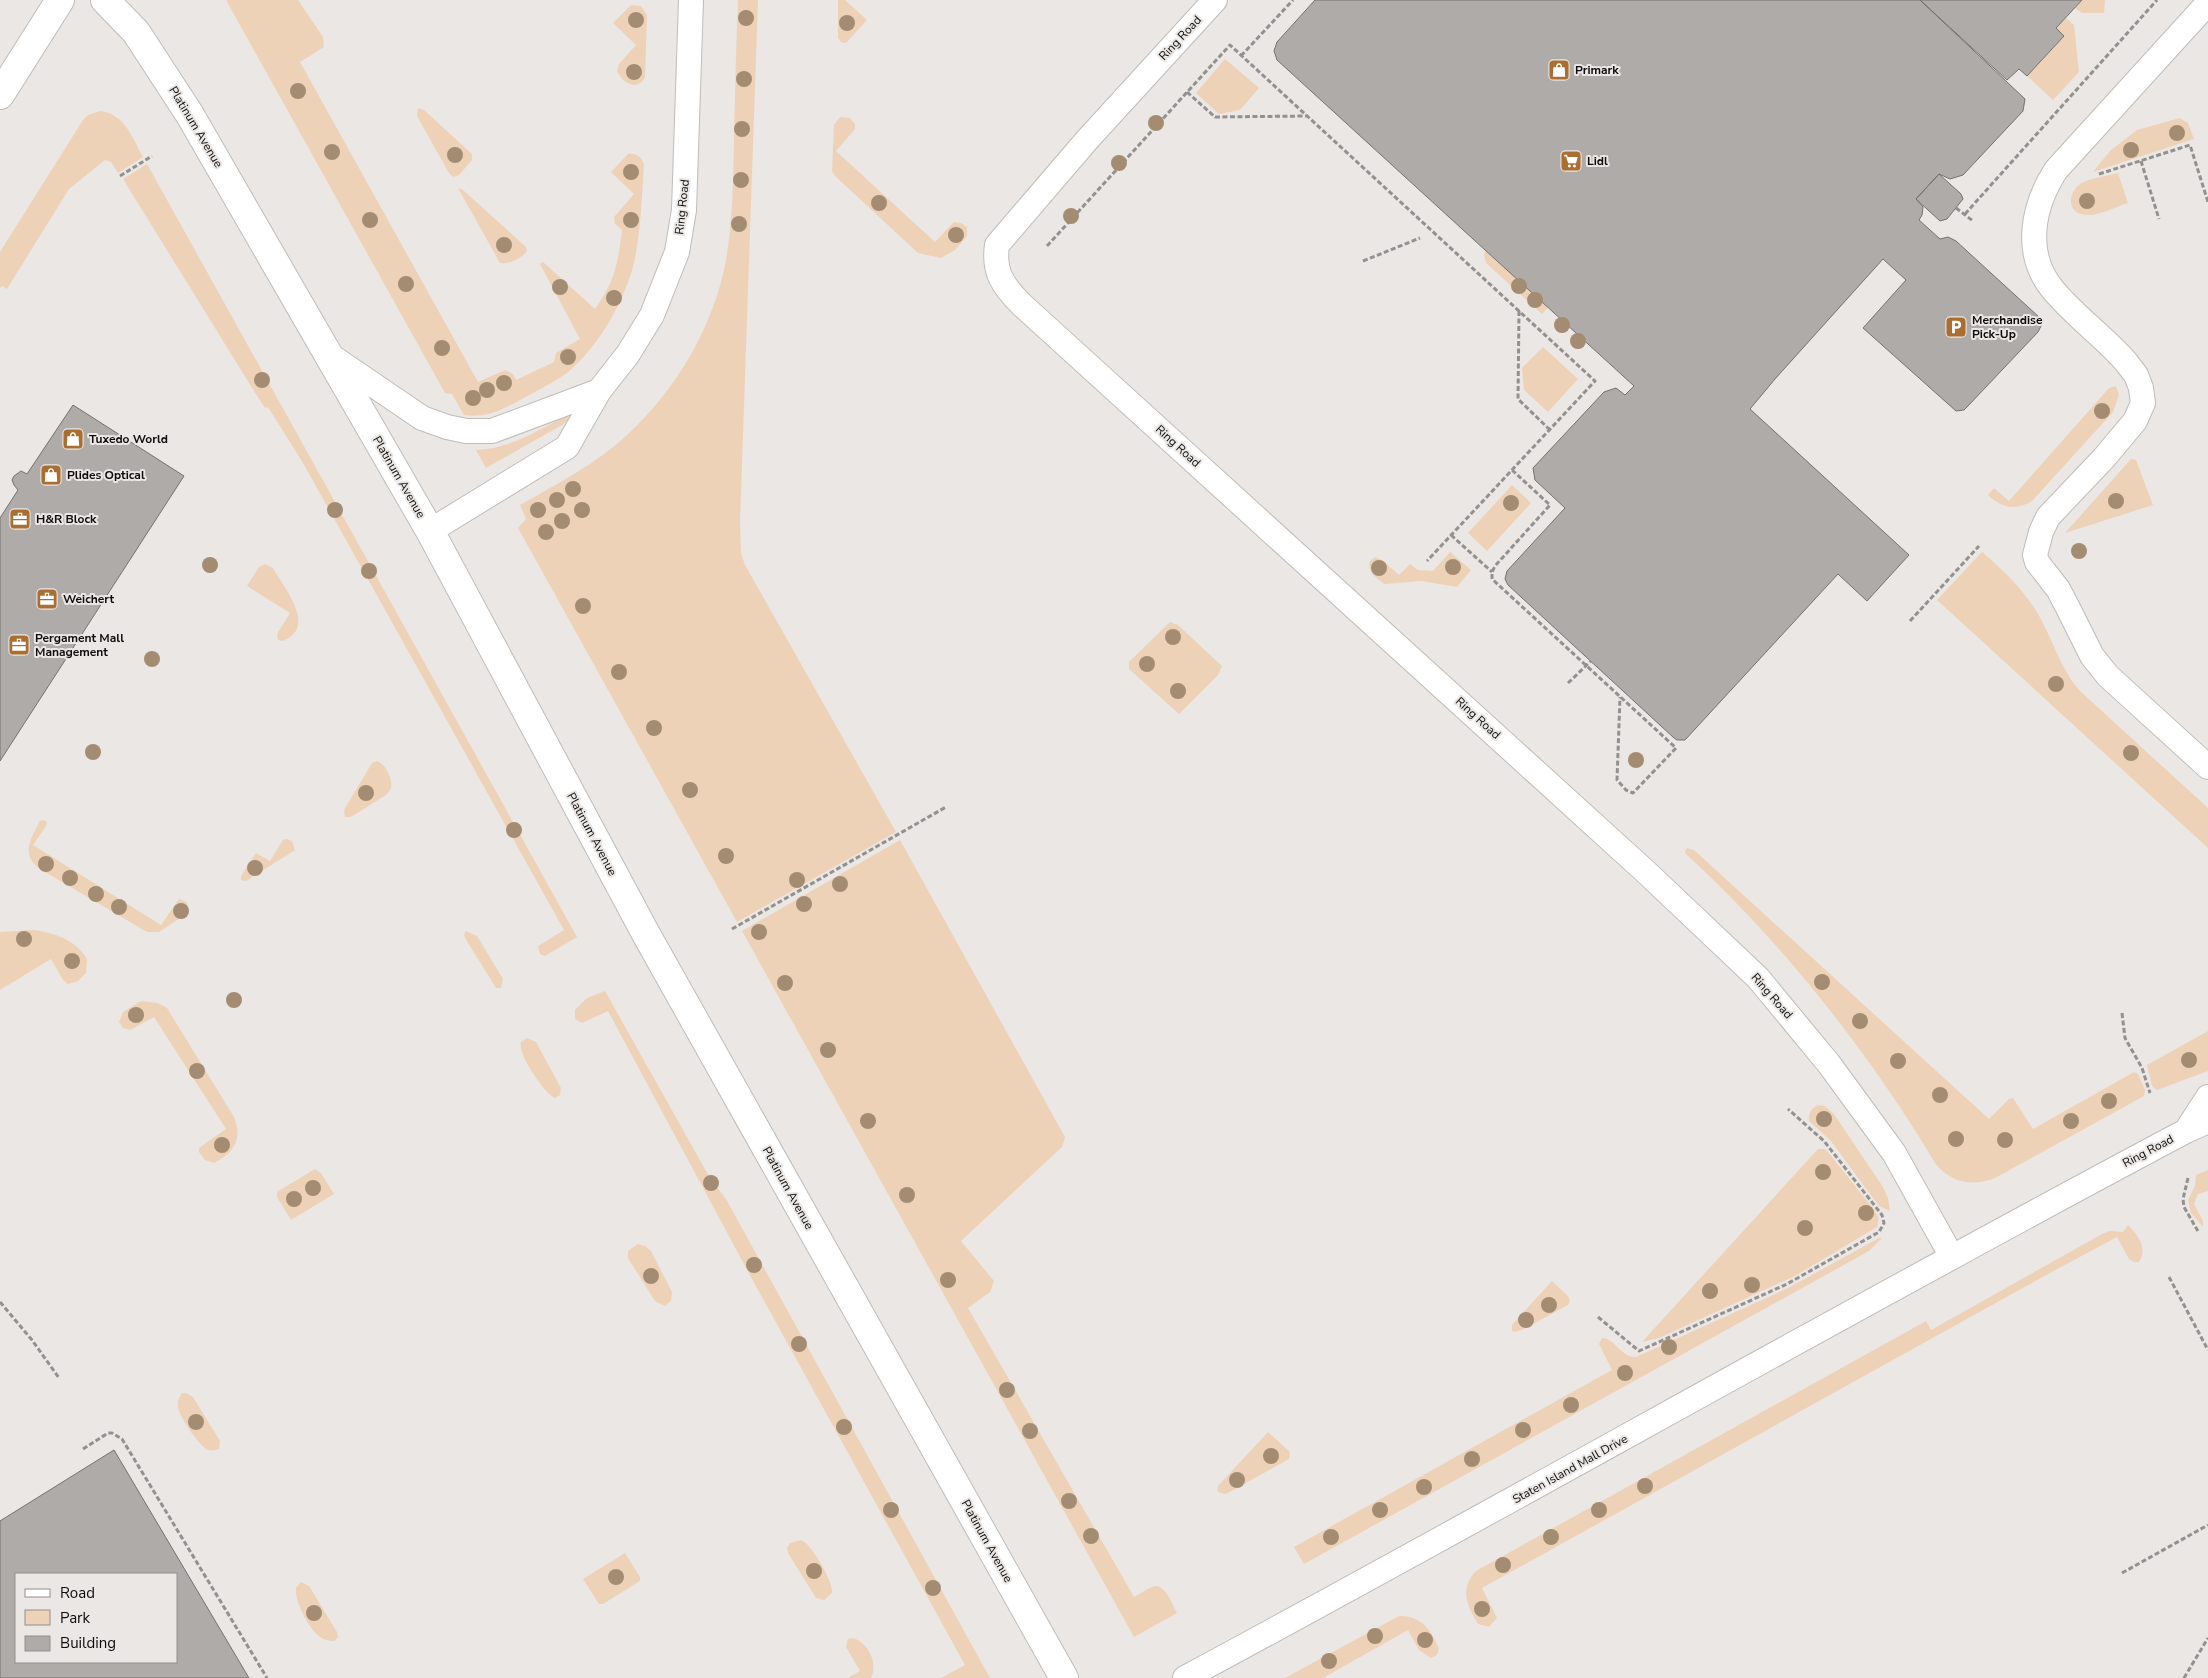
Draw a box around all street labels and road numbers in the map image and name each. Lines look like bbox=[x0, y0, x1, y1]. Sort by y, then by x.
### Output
street label: Ring Road bbox=[1155, 12, 1205, 64]
street label: Platinum Avenue bbox=[165, 83, 227, 171]
street label: Ring Road bbox=[671, 178, 693, 236]
street label: Ring Road bbox=[1152, 421, 1204, 471]
street label: Platinum Avenue bbox=[369, 433, 429, 521]
street label: Ring Road bbox=[1452, 693, 1504, 743]
street label: Platinum Avenue bbox=[563, 790, 621, 878]
street label: Ring Road bbox=[1748, 970, 1796, 1022]
street label: Ring Road bbox=[2120, 1131, 2176, 1171]
street label: Platinum Avenue bbox=[759, 1144, 817, 1232]
street label: Staten Island Mall Drive bbox=[1510, 1431, 1630, 1507]
street label: Platinum Avenue bbox=[958, 1497, 1016, 1585]

